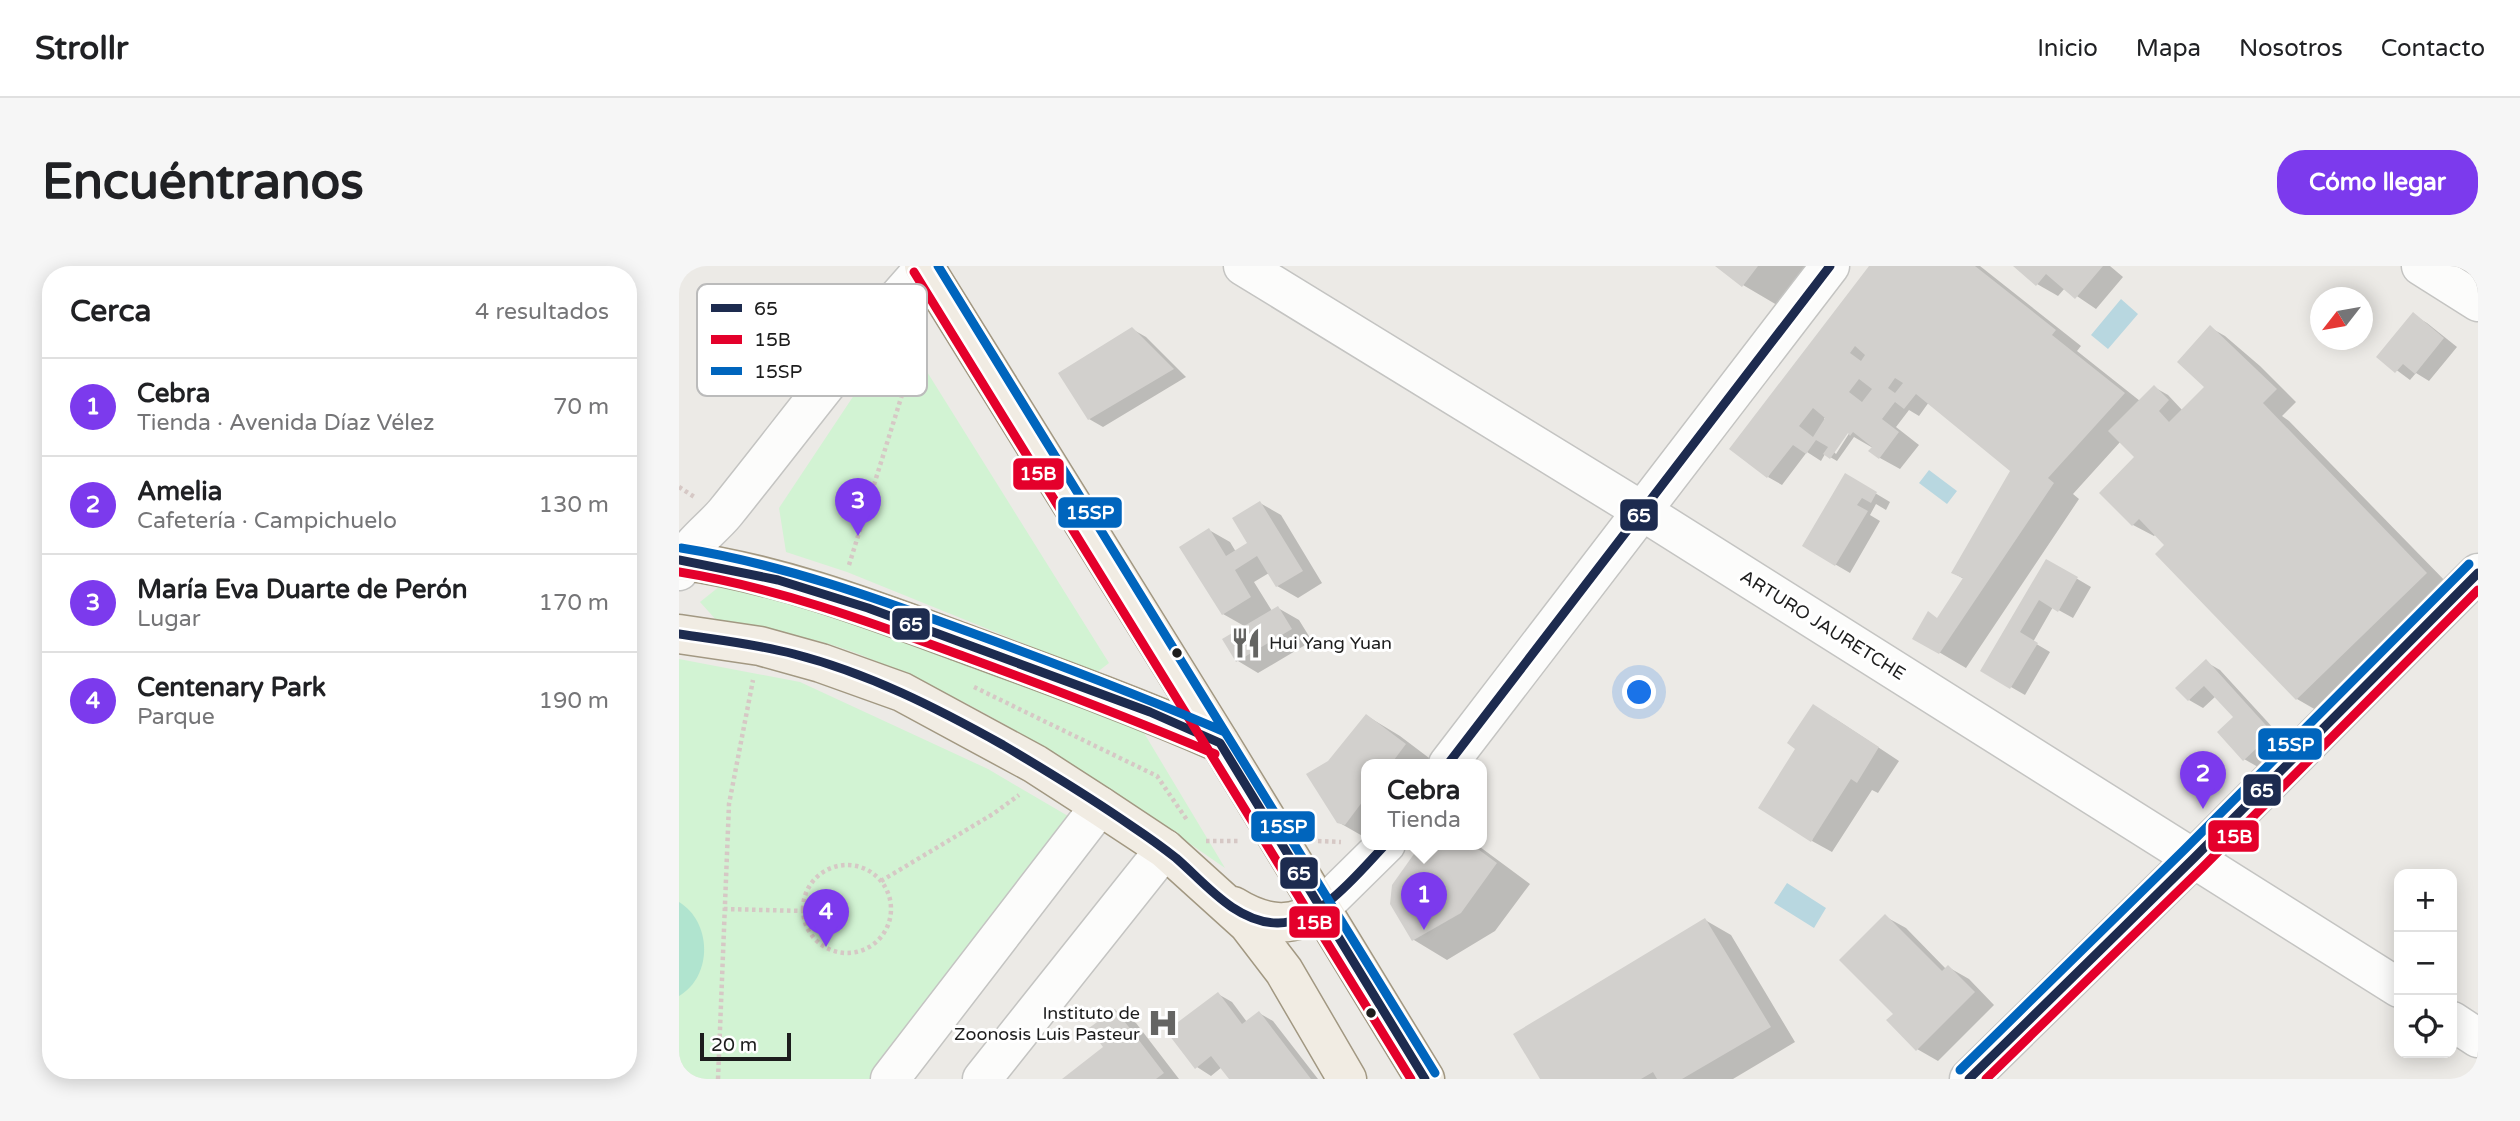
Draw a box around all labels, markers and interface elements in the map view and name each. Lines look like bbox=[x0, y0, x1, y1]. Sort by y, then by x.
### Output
text: Strollr bbox=[35, 29, 129, 68]
text: Inicio bbox=[2037, 34, 2098, 63]
text: Mapa bbox=[2136, 34, 2201, 63]
text: Nosotros bbox=[2239, 34, 2343, 63]
text: Contacto bbox=[2381, 34, 2485, 63]
button: Cómo llegar bbox=[2277, 150, 2478, 215]
text: Encuéntranos bbox=[42, 153, 364, 212]
legend bbox=[697, 284, 927, 396]
north arrow bbox=[2310, 287, 2373, 350]
text: Cerca bbox=[70, 293, 151, 330]
text: 4 resultados bbox=[475, 298, 609, 326]
text: 65 bbox=[754, 298, 778, 320]
text: 15B bbox=[754, 329, 791, 351]
text: 15SP bbox=[754, 361, 803, 383]
text: Cebra bbox=[137, 378, 210, 409]
text: 1 bbox=[86, 393, 100, 421]
text: 70 m bbox=[553, 393, 609, 421]
text: Tienda · Avenida Díaz Vélez bbox=[137, 409, 434, 437]
line badge: 15B bbox=[1012, 457, 1065, 491]
text: 15B bbox=[1019, 463, 1057, 485]
text: Amelia bbox=[137, 476, 222, 507]
pin: 3 bbox=[835, 478, 881, 536]
text: 2 bbox=[86, 491, 100, 519]
text: 130 m bbox=[539, 491, 609, 519]
line badge: 15SP bbox=[1057, 496, 1123, 529]
line badge: 65 bbox=[1619, 498, 1659, 532]
text: 15SP bbox=[1066, 502, 1114, 524]
text: 65 bbox=[1627, 505, 1651, 527]
text: Cafetería · Campichuelo bbox=[137, 507, 397, 535]
street label: ARTURO JAURETCHE bbox=[1736, 565, 1910, 685]
text: María Eva Duarte de Perón bbox=[137, 574, 468, 605]
text: 3 bbox=[86, 589, 100, 617]
text: 170 m bbox=[539, 589, 609, 617]
text: Lugar bbox=[137, 605, 201, 633]
line badge: 65 bbox=[891, 607, 931, 641]
text: 65 bbox=[899, 614, 923, 636]
restaurant icon: Hui Yang Yuan bbox=[1229, 626, 1263, 660]
place label: Hui Yang Yuan bbox=[1269, 632, 1392, 654]
unlabelled marker bbox=[1170, 646, 1184, 660]
text: Centenary Park bbox=[137, 672, 326, 703]
your location bbox=[1622, 675, 1656, 709]
text: 4 bbox=[86, 687, 100, 715]
text: 190 m bbox=[539, 687, 609, 715]
text: Parque bbox=[137, 703, 215, 731]
line badge: 15SP bbox=[2257, 727, 2323, 761]
text: 15SP bbox=[2266, 734, 2314, 756]
pin: 2 bbox=[2180, 751, 2226, 809]
popup bbox=[1361, 759, 1487, 850]
line badge: 65 bbox=[2242, 773, 2282, 807]
text: Cebra bbox=[1387, 775, 1460, 806]
text: 65 bbox=[2250, 780, 2274, 802]
text: Tienda bbox=[1387, 806, 1461, 834]
line badge: 15SP bbox=[1250, 810, 1316, 843]
text: 15SP bbox=[1259, 816, 1307, 838]
line badge: 15B bbox=[2207, 819, 2260, 853]
text: 15B bbox=[2215, 826, 2253, 848]
line badge: 65 bbox=[1279, 856, 1319, 890]
text: 65 bbox=[1287, 863, 1311, 885]
map controls bbox=[2394, 869, 2457, 1058]
button: + bbox=[2394, 869, 2457, 932]
pin: 1 bbox=[1401, 872, 1447, 930]
pin: 4 bbox=[803, 889, 849, 947]
line badge: 15B bbox=[1288, 905, 1341, 939]
text: 15B bbox=[1295, 912, 1333, 934]
button: − bbox=[2394, 932, 2457, 995]
button: locate bbox=[2394, 995, 2457, 1058]
place label: Instituto de Zoonosis Luis Pasteur bbox=[954, 1002, 1140, 1045]
hospital icon: Instituto de Zoonosis Luis Pasteur bbox=[1146, 1006, 1180, 1040]
unlabelled marker bbox=[1364, 1006, 1378, 1020]
scale bar bbox=[700, 1030, 791, 1062]
text: 20 m bbox=[711, 1034, 757, 1056]

